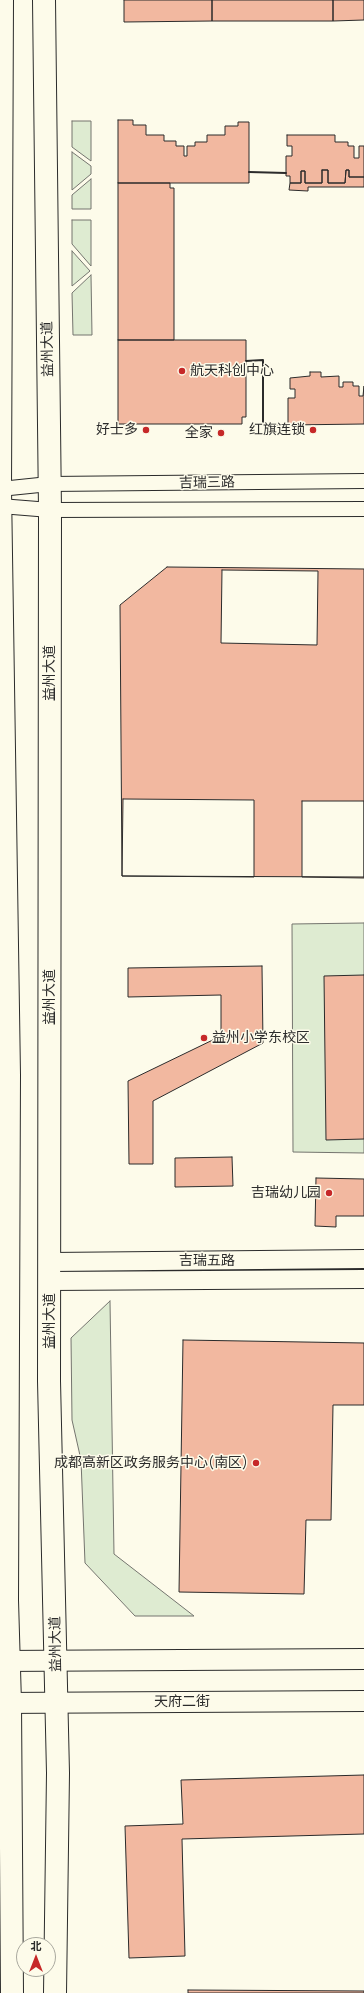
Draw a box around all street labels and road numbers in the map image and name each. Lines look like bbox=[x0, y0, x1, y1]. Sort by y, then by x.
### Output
street label: 益州大道 bbox=[39, 321, 57, 377]
street label: 吉瑞三路 bbox=[179, 474, 235, 492]
street label: 益州大道 bbox=[42, 645, 58, 701]
street label: 益州大道 bbox=[42, 969, 58, 1025]
street label: 吉瑞五路 bbox=[179, 1253, 235, 1269]
street label: 益州大道 bbox=[42, 1293, 58, 1349]
street label: 益州大道 bbox=[47, 1616, 65, 1672]
street label: 天府二街 bbox=[154, 1694, 210, 1710]

